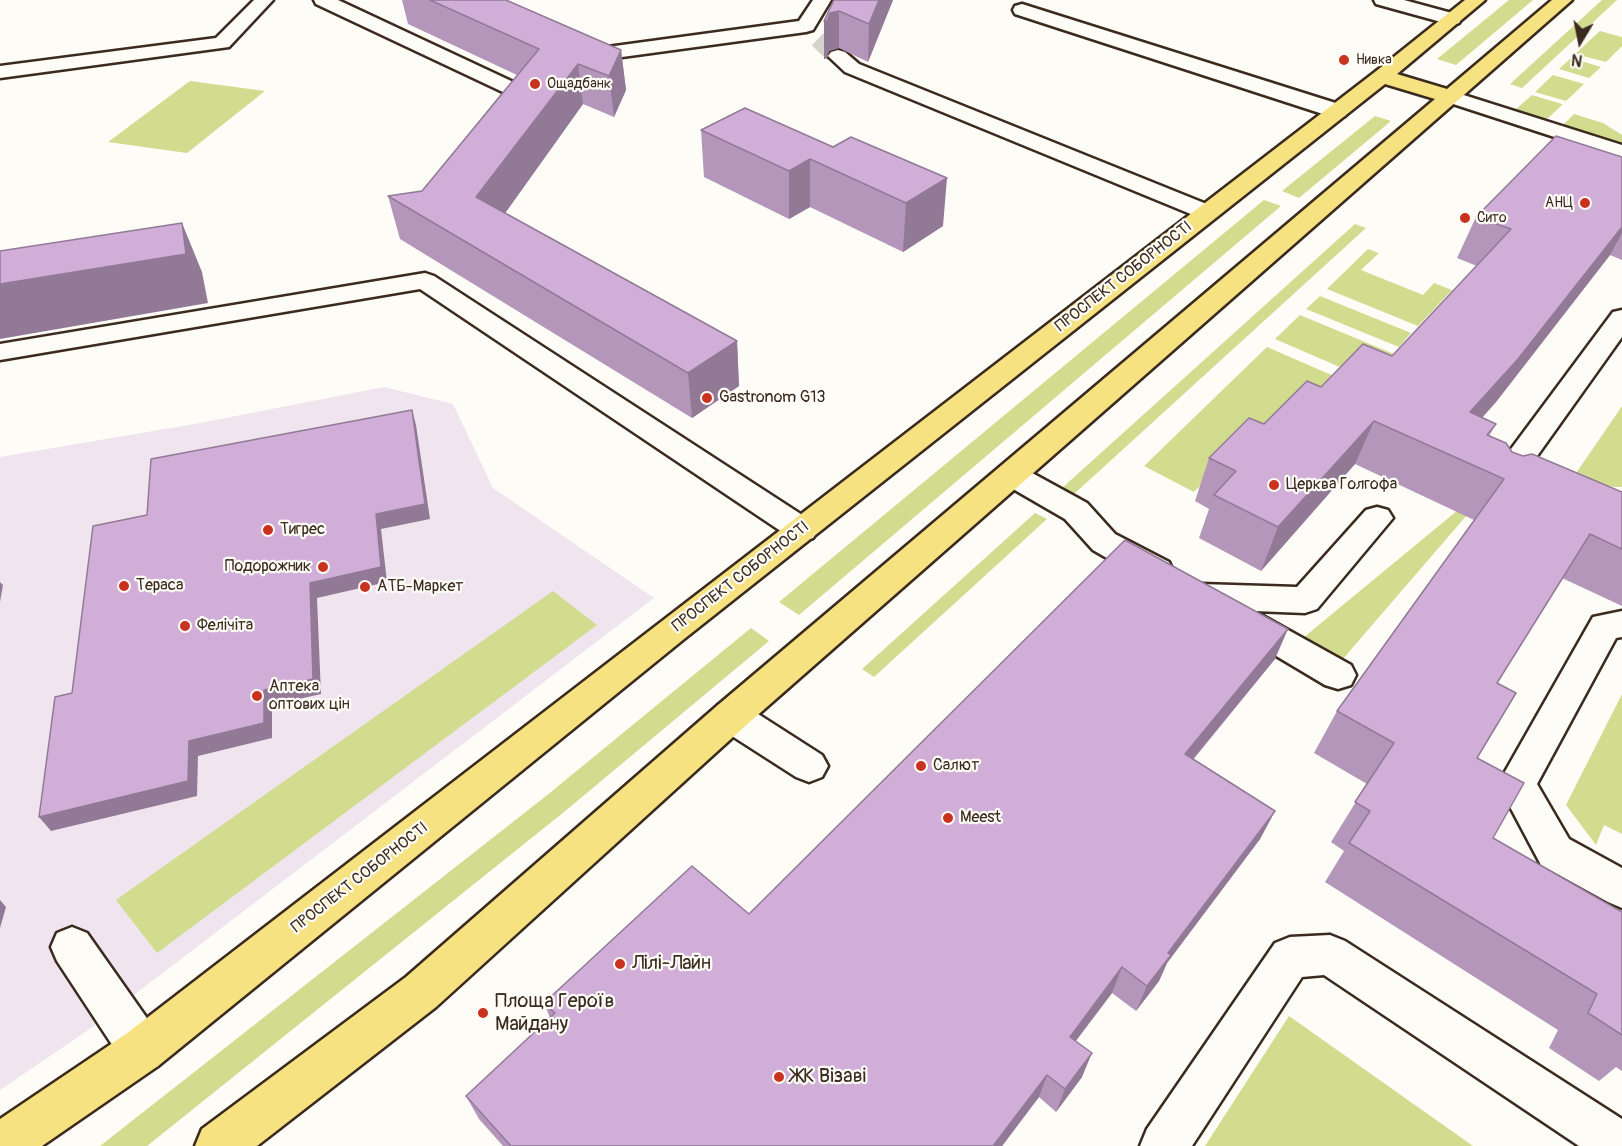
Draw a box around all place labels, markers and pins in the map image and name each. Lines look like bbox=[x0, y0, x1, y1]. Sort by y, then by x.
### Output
place label: Нивка bbox=[1356, 52, 1392, 68]
marker: Нивка bbox=[1337, 53, 1351, 67]
place label: Ощадбанк bbox=[547, 76, 611, 92]
marker: Ощадбанк bbox=[528, 77, 542, 91]
place label: АНЦ bbox=[1545, 195, 1573, 211]
marker: АНЦ bbox=[1578, 196, 1592, 210]
place label: Сито bbox=[1477, 210, 1506, 226]
marker: Сито bbox=[1458, 211, 1472, 225]
place label: Gastronom G13 bbox=[719, 388, 825, 408]
marker: Gastronom G13 bbox=[700, 391, 714, 405]
place label: Церква Голгофа bbox=[1286, 475, 1397, 495]
marker: Церква Голгофа bbox=[1267, 478, 1281, 492]
place label: Тигрес bbox=[280, 520, 325, 540]
marker: Тигрес bbox=[261, 523, 275, 537]
place label: Подорожник bbox=[225, 557, 311, 577]
marker: Подорожник bbox=[316, 560, 330, 574]
place label: Тераса bbox=[136, 576, 183, 596]
place label: АТБ-Маркет bbox=[377, 577, 463, 597]
marker: Тераса bbox=[117, 579, 131, 593]
marker: АТБ-Маркет bbox=[358, 580, 372, 594]
place label: Фелічіта bbox=[197, 616, 253, 636]
marker: Фелічіта bbox=[178, 619, 192, 633]
place label: Аптека оптових цін bbox=[269, 677, 350, 715]
marker: Аптека оптових цін bbox=[250, 689, 264, 703]
place label: Салют bbox=[933, 756, 979, 776]
marker: Салют bbox=[914, 759, 928, 773]
place label: Meest bbox=[960, 808, 1001, 828]
marker: Meest bbox=[941, 811, 955, 825]
place label: Лілі-Лайн bbox=[632, 952, 711, 976]
marker: Лілі-Лайн bbox=[613, 957, 627, 971]
place label: Площа Героїв Майдану bbox=[495, 990, 614, 1037]
marker: Площа Героїв Майдану bbox=[476, 1006, 490, 1020]
place label: ЖК Візаві bbox=[791, 1065, 866, 1089]
marker: ЖК Візаві bbox=[772, 1070, 786, 1084]

